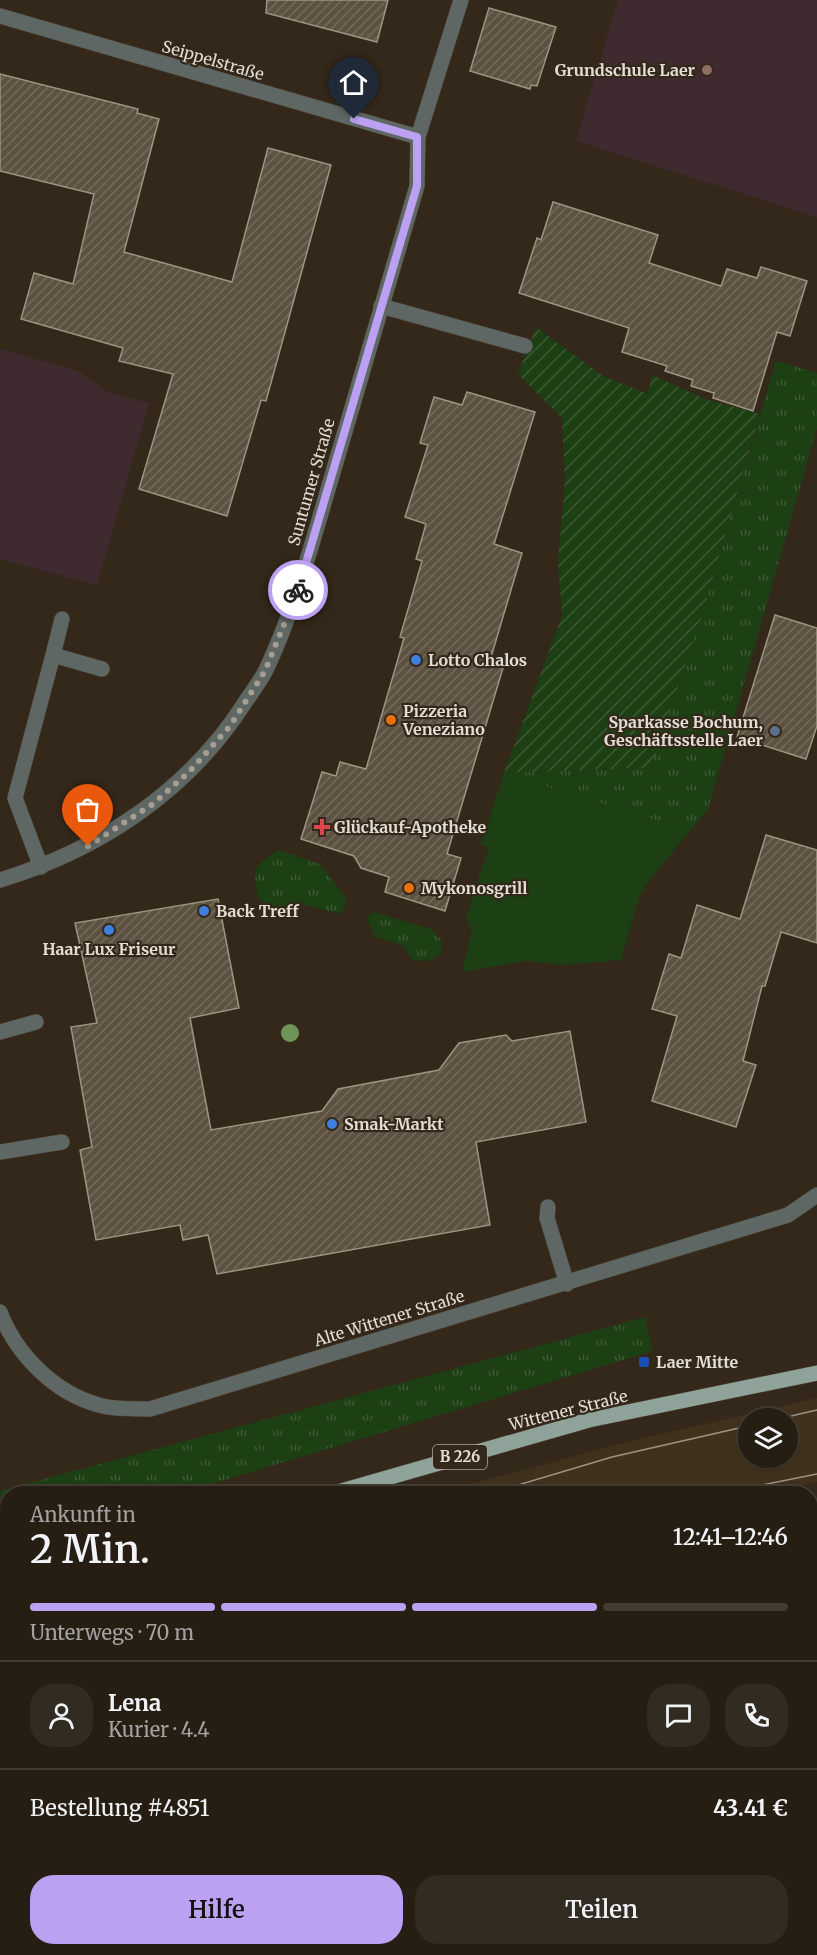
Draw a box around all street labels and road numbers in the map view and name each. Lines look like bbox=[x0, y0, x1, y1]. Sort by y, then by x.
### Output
street label: Seippelstraße bbox=[160, 36, 266, 84]
street label: Suntumer Straße bbox=[283, 416, 339, 548]
street label: Alte Wittener Straße bbox=[310, 1286, 467, 1351]
street label: Wittener Straße bbox=[506, 1386, 629, 1435]
road number: B 226 bbox=[433, 1445, 487, 1469]

